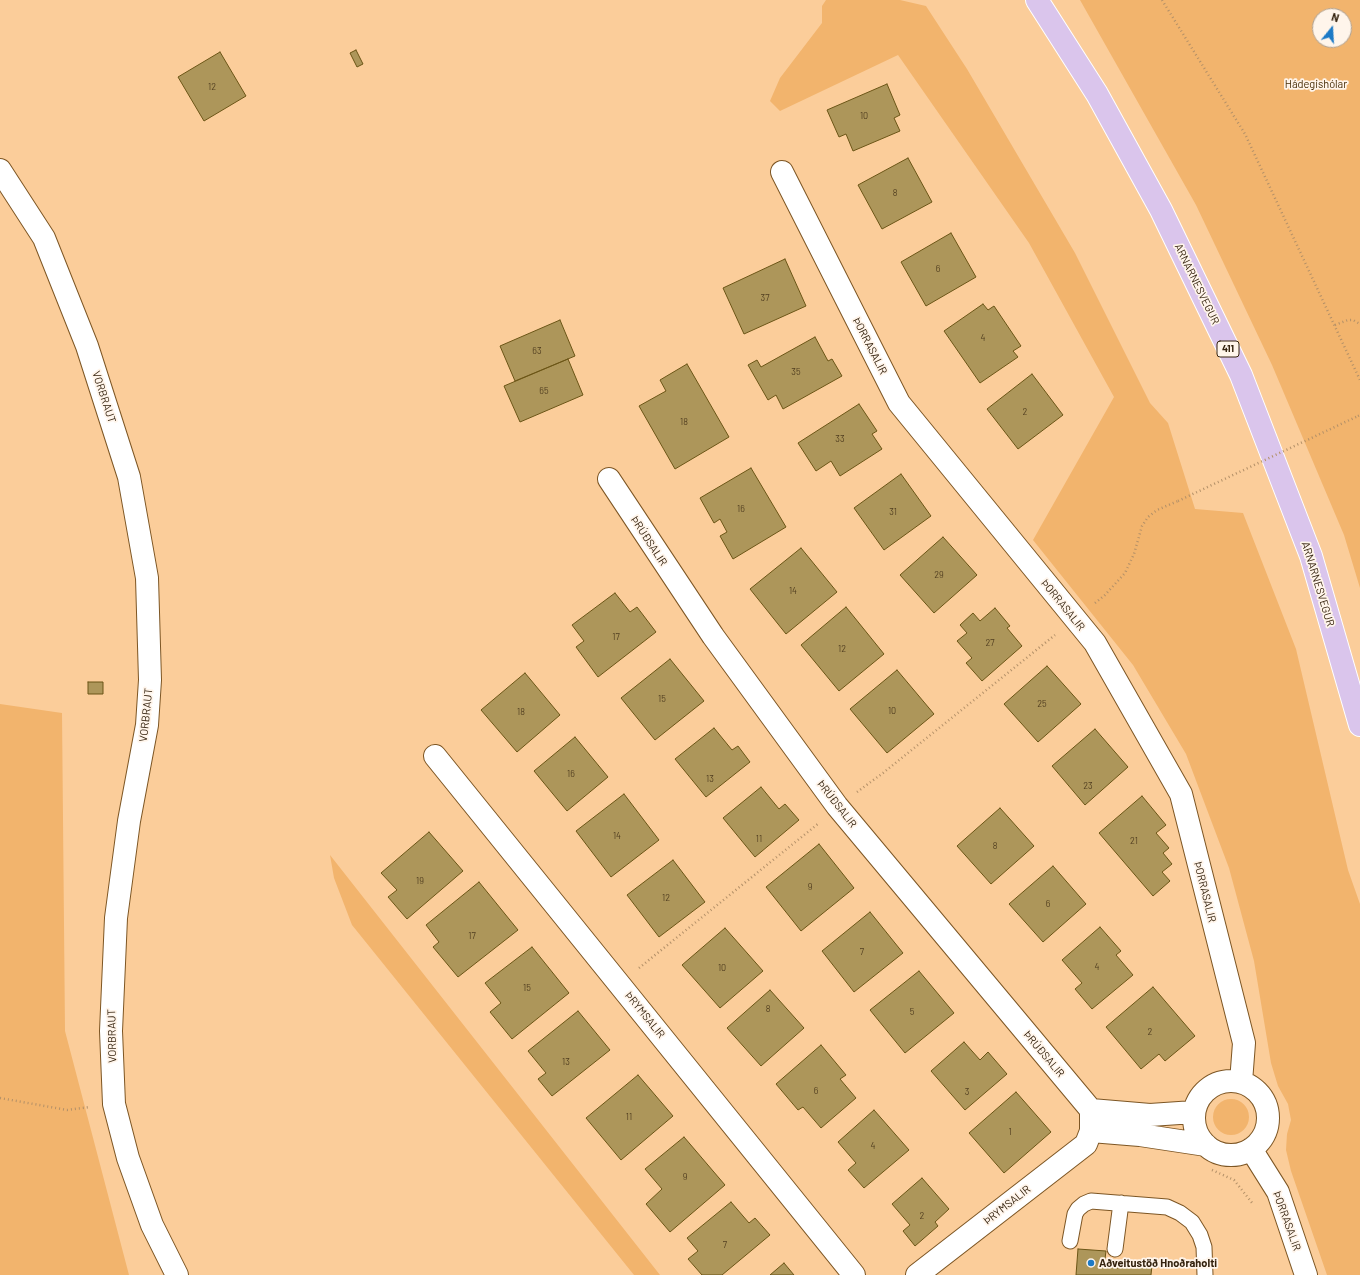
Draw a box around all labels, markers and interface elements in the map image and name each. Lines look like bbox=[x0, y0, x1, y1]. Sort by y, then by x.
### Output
north arrow bbox=[1312, 8, 1352, 48]
text: N bbox=[1330, 10, 1341, 24]
park label: Hádegishólar bbox=[1285, 77, 1347, 91]
house number: 12 bbox=[208, 82, 216, 92]
house number: 10 bbox=[860, 111, 868, 121]
house number: 8 bbox=[893, 188, 897, 198]
street label: ARNARNESVEGUR bbox=[1172, 242, 1222, 326]
house number: 6 bbox=[936, 264, 940, 274]
house number: 37 bbox=[761, 293, 769, 303]
street label: ÞORRASALIR bbox=[850, 315, 890, 377]
house number: 4 bbox=[981, 333, 985, 343]
road number: 411 bbox=[1217, 341, 1239, 357]
house number: 63 bbox=[532, 346, 542, 356]
house number: 35 bbox=[791, 367, 801, 377]
street label: VORBRAUT bbox=[89, 369, 119, 425]
house number: 65 bbox=[539, 386, 549, 396]
house number: 2 bbox=[1023, 407, 1027, 417]
house number: 18 bbox=[680, 417, 688, 427]
house number: 33 bbox=[835, 434, 845, 444]
house number: 16 bbox=[737, 504, 745, 514]
house number: 31 bbox=[889, 507, 897, 517]
street label: ÞRÚÐSALIR bbox=[628, 514, 670, 568]
street label: ARNARNESVEGUR bbox=[1299, 540, 1337, 628]
house number: 29 bbox=[934, 570, 944, 580]
street label: ÞORRASALIR bbox=[1038, 577, 1088, 633]
house number: 14 bbox=[789, 586, 797, 596]
house number: 17 bbox=[612, 632, 620, 642]
house number: 27 bbox=[985, 638, 995, 648]
house number: 12 bbox=[838, 644, 846, 654]
street label: VORBRAUT bbox=[137, 688, 155, 742]
house number: 15 bbox=[658, 694, 666, 704]
house number: 25 bbox=[1037, 699, 1047, 709]
house number: 10 bbox=[888, 706, 896, 716]
house number: 18 bbox=[517, 707, 525, 717]
house number: 16 bbox=[567, 769, 575, 779]
house number: 13 bbox=[706, 774, 714, 784]
street label: ÞRÚÐSALIR bbox=[814, 778, 860, 830]
house number: 23 bbox=[1083, 781, 1093, 791]
house number: 14 bbox=[613, 831, 621, 841]
house number: 11 bbox=[756, 834, 762, 844]
house number: 21 bbox=[1130, 836, 1138, 846]
house number: 8 bbox=[993, 841, 997, 851]
street label: ÞORRASALIR bbox=[1191, 860, 1219, 924]
house number: 19 bbox=[416, 876, 424, 886]
house number: 9 bbox=[808, 882, 812, 892]
house number: 12 bbox=[662, 893, 670, 903]
house number: 6 bbox=[1046, 899, 1050, 909]
house number: 17 bbox=[468, 931, 476, 941]
house number: 7 bbox=[860, 947, 864, 957]
house number: 4 bbox=[1095, 962, 1099, 972]
house number: 10 bbox=[718, 963, 726, 973]
house number: 15 bbox=[523, 983, 531, 993]
street label: ÞRYMSALIR bbox=[622, 989, 668, 1041]
house number: 8 bbox=[766, 1004, 770, 1014]
house number: 5 bbox=[910, 1007, 914, 1017]
street label: VORBRAUT bbox=[105, 1009, 119, 1063]
house number: 2 bbox=[1148, 1027, 1152, 1037]
street label: ÞRÚÐSALIR bbox=[1021, 1028, 1067, 1080]
house number: 13 bbox=[562, 1057, 570, 1067]
house number: 6 bbox=[814, 1086, 818, 1096]
house number: 3 bbox=[965, 1087, 969, 1097]
house number: 11 bbox=[626, 1112, 632, 1122]
house number: 1 bbox=[1008, 1127, 1012, 1137]
house number: 4 bbox=[871, 1141, 875, 1151]
house number: 9 bbox=[683, 1172, 687, 1182]
street label: ÞRYMSALIR bbox=[981, 1183, 1033, 1227]
street label: ÞORRASALIR bbox=[1270, 1190, 1304, 1252]
house number: 2 bbox=[920, 1211, 924, 1221]
house number: 7 bbox=[723, 1240, 727, 1250]
place label: Aðveitustöð Hnoðraholti bbox=[1099, 1256, 1217, 1270]
marker: Aðveitustöð Hnoðraholti bbox=[1086, 1258, 1096, 1268]

